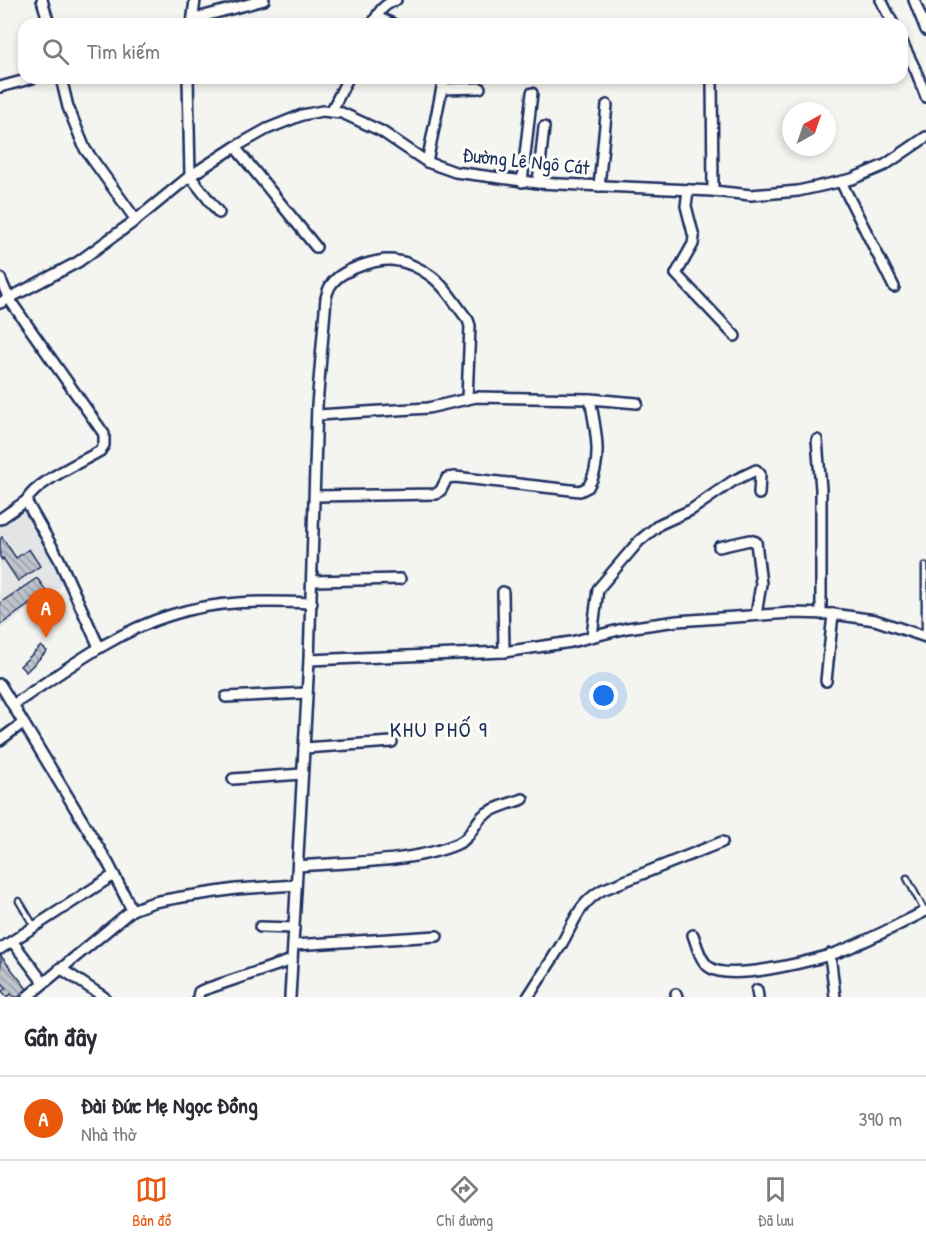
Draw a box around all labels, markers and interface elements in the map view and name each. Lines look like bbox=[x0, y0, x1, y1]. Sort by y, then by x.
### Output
search box bbox=[18, 18, 908, 84]
icon: search bbox=[39, 35, 72, 68]
text: Tìm kiếm bbox=[87, 36, 160, 66]
north arrow bbox=[782, 102, 836, 156]
street label: Đường Lê Ngô Cát bbox=[461, 140, 592, 181]
pin: A bbox=[26, 588, 66, 638]
your location bbox=[589, 681, 618, 710]
district label: KHU PHỐ 9 bbox=[390, 714, 488, 744]
text: Gần đây bbox=[24, 1019, 97, 1054]
text: Đài Đức Mẹ Ngọc Đồng bbox=[81, 1090, 258, 1120]
text: A bbox=[39, 1105, 48, 1132]
text: 390 m bbox=[859, 1105, 902, 1132]
text: Nhà thờ bbox=[81, 1120, 136, 1147]
tab: Bản đồ bbox=[132, 1173, 171, 1231]
tab: Chỉ đường bbox=[436, 1173, 493, 1231]
tab: Đã lưu bbox=[758, 1173, 794, 1231]

